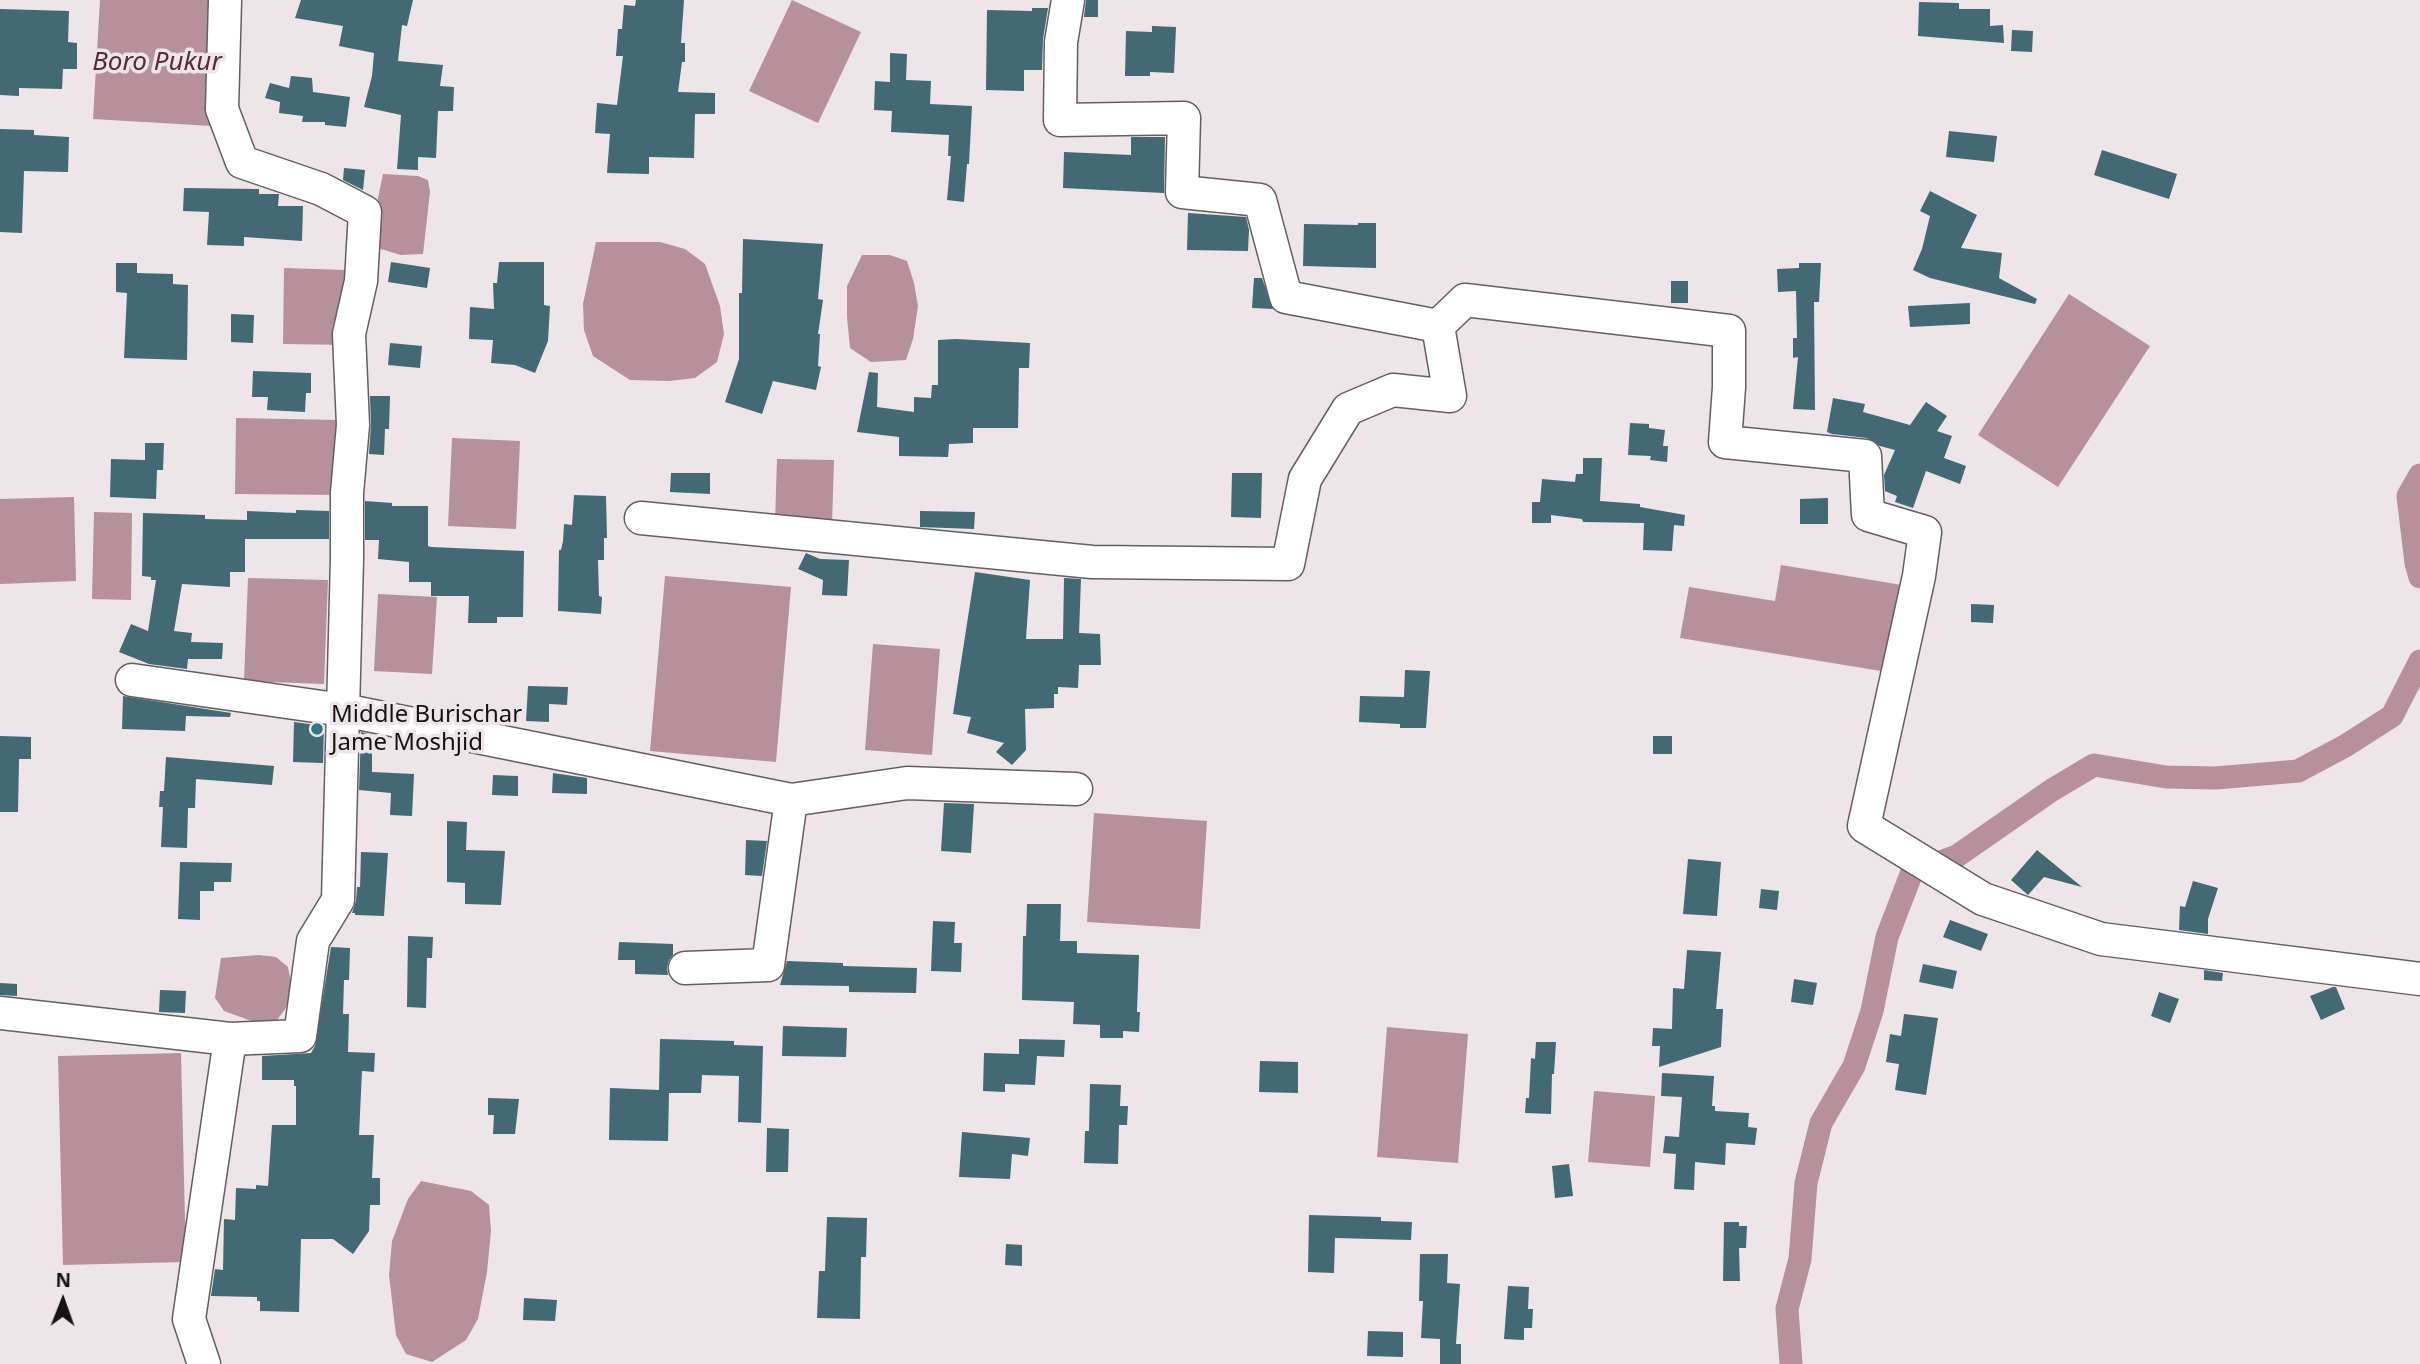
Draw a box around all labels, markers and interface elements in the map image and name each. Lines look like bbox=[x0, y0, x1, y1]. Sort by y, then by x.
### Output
water label: Boro Pukur bbox=[92, 47, 222, 79]
place label: Middle Burischar Jame Moshjid bbox=[331, 701, 522, 757]
marker: Middle Burischar Jame Moshjid bbox=[309, 721, 325, 737]
north arrow bbox=[28, 1266, 98, 1336]
text: N bbox=[55, 1267, 71, 1293]

